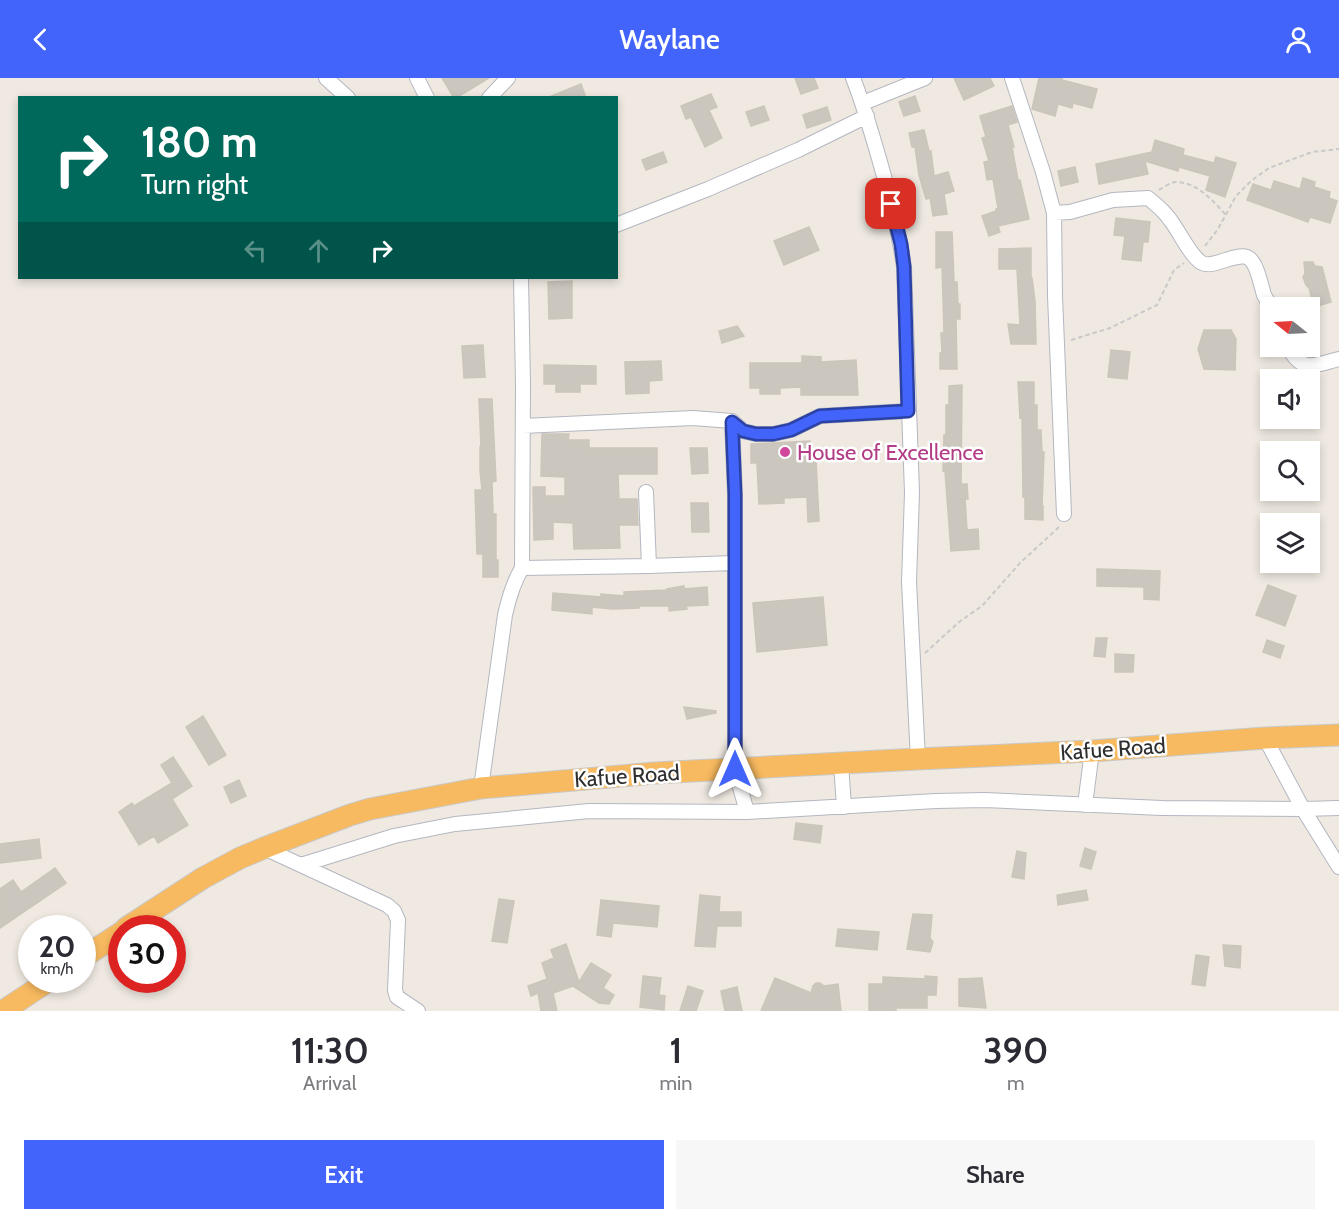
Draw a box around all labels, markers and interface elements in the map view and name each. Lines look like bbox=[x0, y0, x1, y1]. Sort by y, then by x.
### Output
icon: back bbox=[24, 23, 57, 56]
text: Waylane bbox=[619, 23, 720, 56]
icon: person bbox=[1282, 23, 1315, 56]
text: 180 m bbox=[141, 116, 257, 168]
icon: right bbox=[42, 120, 120, 198]
text: Turn right bbox=[141, 168, 248, 201]
pin bbox=[865, 178, 916, 229]
icon: arrive bbox=[874, 187, 907, 220]
icon: left bbox=[239, 234, 272, 267]
icon: ahead bbox=[302, 234, 335, 267]
icon: right bbox=[365, 234, 398, 267]
north arrow bbox=[1260, 297, 1320, 357]
map controls bbox=[1260, 297, 1320, 573]
button: sound bbox=[1260, 369, 1320, 429]
place label: House of Excellence bbox=[797, 439, 984, 466]
button: search bbox=[1260, 441, 1320, 501]
marker: House of Excellence bbox=[778, 445, 792, 459]
button: layers bbox=[1260, 513, 1320, 573]
street label: Kafue Road bbox=[1059, 732, 1167, 766]
position arrow bbox=[703, 737, 767, 801]
street label: Kafue Road bbox=[573, 759, 681, 793]
speed limit sign: 30 bbox=[108, 915, 186, 993]
text: 20 bbox=[38, 928, 76, 965]
text: km/h bbox=[41, 960, 73, 978]
text: 11:30 bbox=[291, 1028, 369, 1072]
text: 1 bbox=[670, 1028, 682, 1072]
text: 390 bbox=[983, 1028, 1048, 1072]
text: Arrival bbox=[303, 1071, 356, 1095]
text: min bbox=[659, 1071, 692, 1095]
text: m bbox=[1007, 1071, 1024, 1095]
button: Exit bbox=[24, 1140, 664, 1209]
button: Share bbox=[676, 1140, 1315, 1209]

